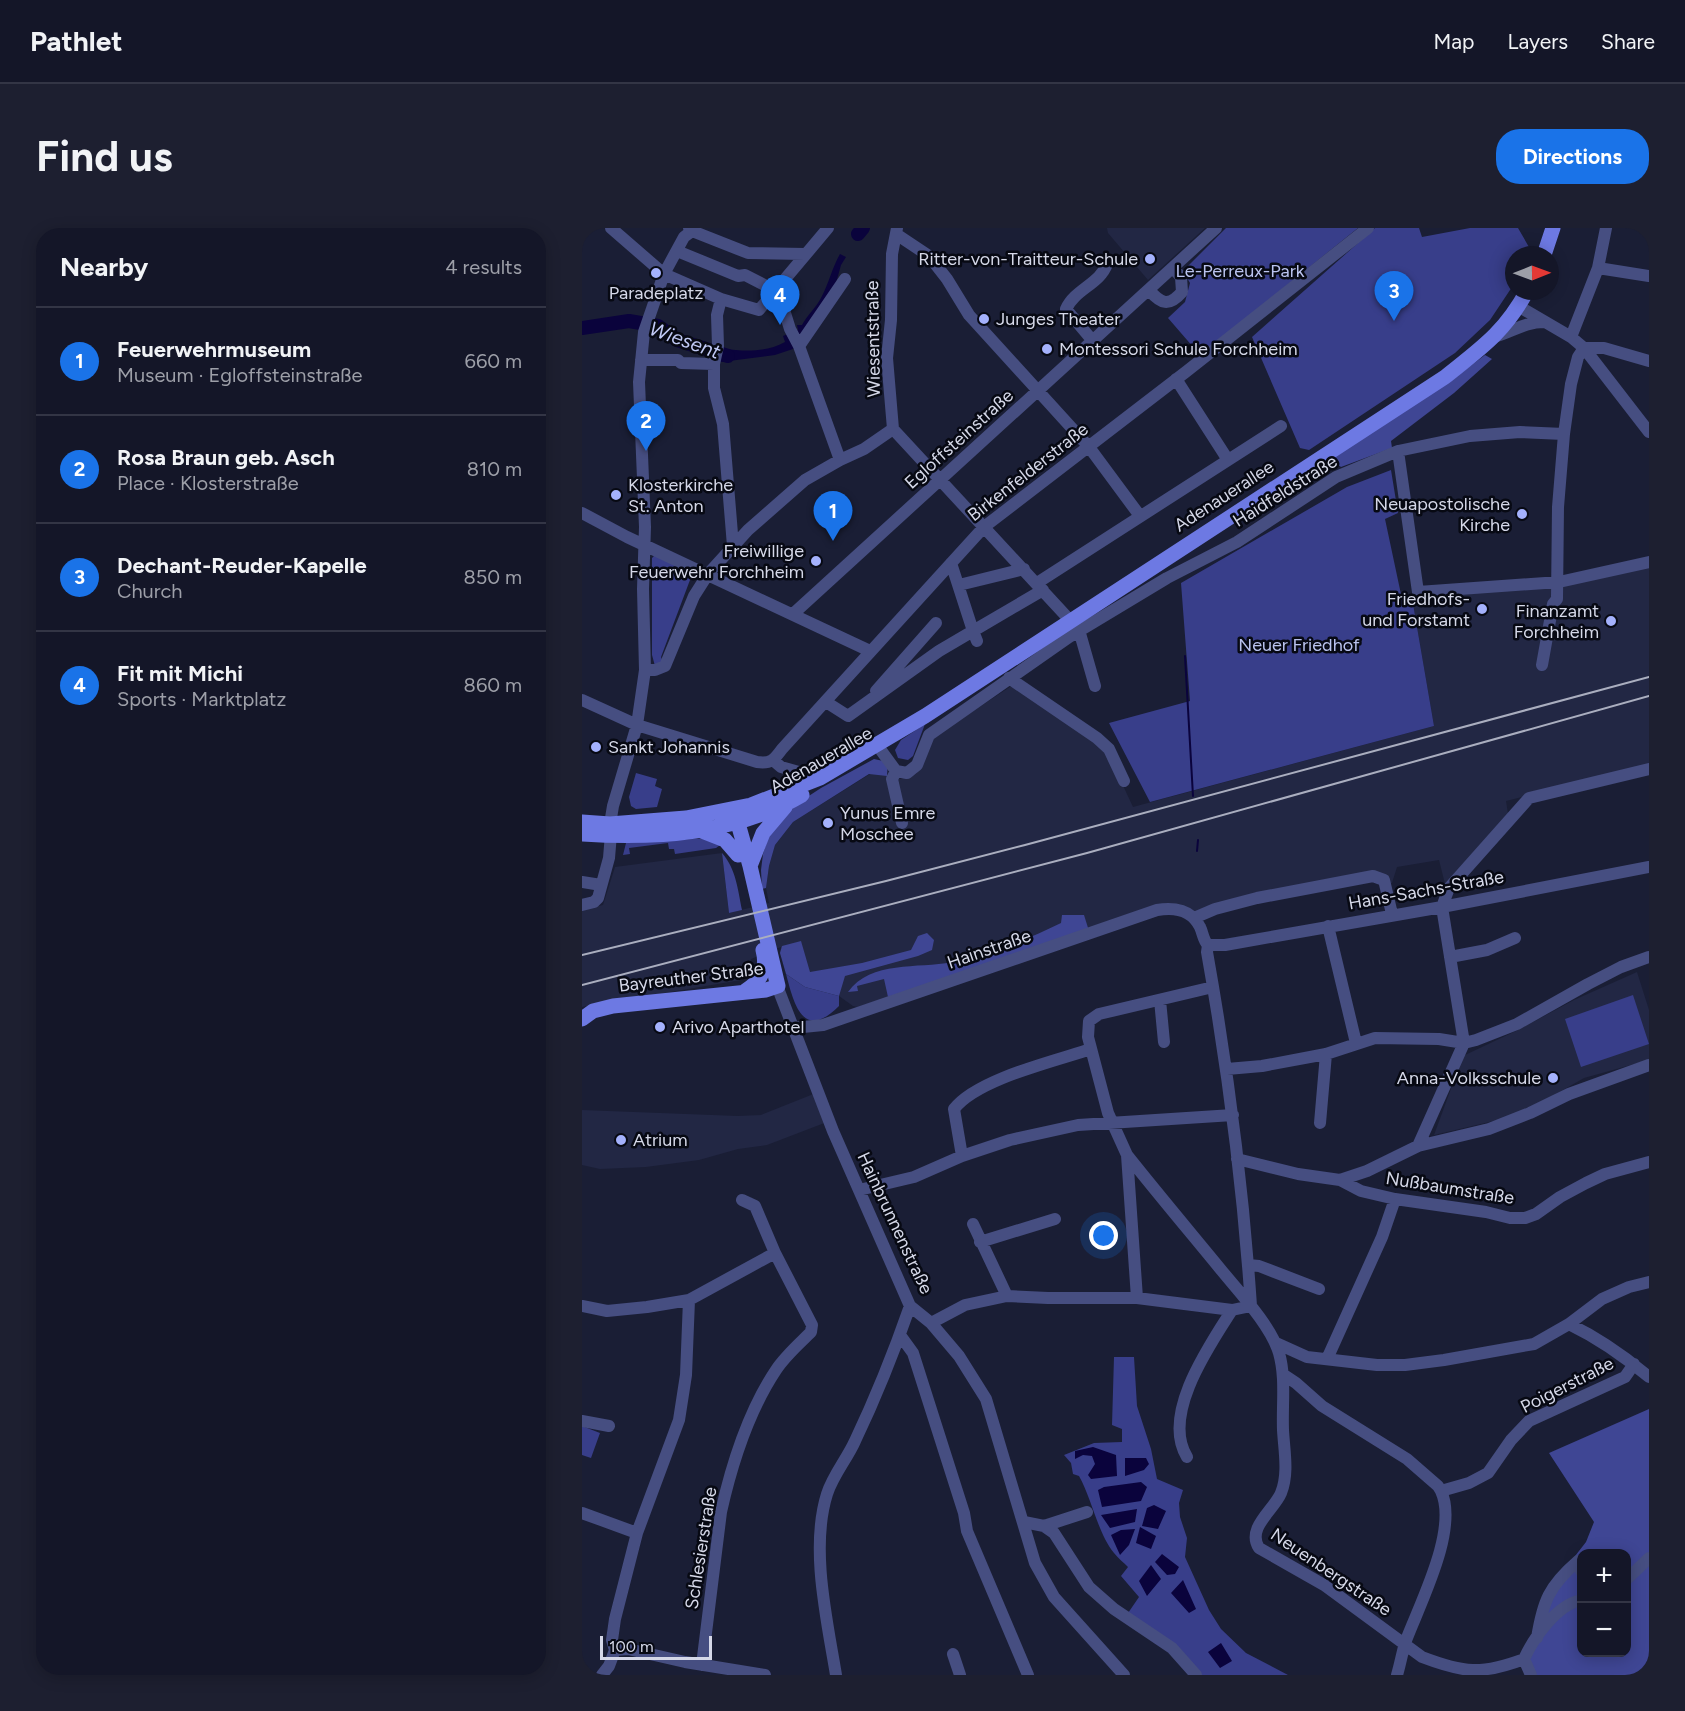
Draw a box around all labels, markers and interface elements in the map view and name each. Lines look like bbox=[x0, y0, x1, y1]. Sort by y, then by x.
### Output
text: Pathlet bbox=[30, 24, 122, 58]
text: Map bbox=[1434, 29, 1474, 54]
text: Layers bbox=[1507, 29, 1568, 54]
text: Share bbox=[1601, 29, 1655, 54]
button: Directions bbox=[1496, 129, 1649, 184]
text: Find us bbox=[36, 131, 173, 182]
north arrow bbox=[1505, 246, 1559, 300]
place label: Ritter-von-Traitteur-Schule bbox=[918, 248, 1138, 270]
text: Nearby bbox=[60, 251, 148, 283]
marker: Ritter-von-Traitteur-Schule bbox=[1143, 252, 1157, 266]
text: 4 results bbox=[445, 255, 522, 279]
park label: Le-Perreux-Park bbox=[1175, 260, 1305, 282]
marker: Paradeplatz bbox=[649, 266, 663, 280]
pin: 3 bbox=[1374, 272, 1414, 321]
pin: 4 bbox=[760, 276, 800, 325]
street label: Wiesentstraße bbox=[861, 280, 885, 398]
place label: Paradeplatz bbox=[609, 282, 703, 304]
place label: Junges Theater bbox=[996, 308, 1120, 330]
marker: Junges Theater bbox=[977, 312, 991, 326]
water label: Wiesent bbox=[646, 316, 724, 364]
text: Feuerwehrmuseum bbox=[117, 336, 311, 363]
place label: Montessori Schule Forchheim bbox=[1059, 338, 1298, 360]
marker: Montessori Schule Forchheim bbox=[1040, 342, 1054, 356]
text: 1 bbox=[75, 349, 84, 373]
text: 660 m bbox=[465, 349, 522, 373]
text: Museum · Egloffsteinstraße bbox=[117, 363, 362, 387]
street label: Egloffsteinstraße bbox=[900, 384, 1018, 494]
pin: 2 bbox=[626, 402, 666, 451]
street label: Birkenfelderstraße bbox=[963, 418, 1093, 526]
text: Rosa Braun geb. Asch bbox=[117, 444, 335, 471]
street label: Haidfeldstraße bbox=[1229, 450, 1341, 532]
street label: Adenauerallee bbox=[1170, 456, 1278, 536]
text: 2 bbox=[74, 457, 85, 481]
text: 810 m bbox=[467, 457, 522, 481]
text: Place · Klosterstraße bbox=[117, 471, 299, 495]
place label: Klosterkirche St. Anton bbox=[628, 474, 733, 517]
marker: Klosterkirche St. Anton bbox=[609, 488, 623, 502]
pin: 1 bbox=[814, 492, 852, 541]
place label: Neuapostolische Kirche bbox=[1374, 493, 1510, 536]
marker: Neuapostolische Kirche bbox=[1515, 507, 1529, 521]
place label: Freiwillige Feuerwehr Forchheim bbox=[629, 540, 804, 583]
text: Dechant-Reuder-Kapelle bbox=[117, 552, 367, 579]
marker: Freiwillige Feuerwehr Forchheim bbox=[809, 554, 823, 568]
text: 3 bbox=[74, 565, 85, 589]
text: 850 m bbox=[463, 565, 522, 589]
text: Church bbox=[117, 579, 182, 603]
place label: Friedhofs- und Forstamt bbox=[1362, 588, 1470, 631]
place label: Finanzamt Forchheim bbox=[1514, 600, 1599, 643]
marker: Friedhofs- und Forstamt bbox=[1475, 602, 1489, 616]
marker: Finanzamt Forchheim bbox=[1604, 614, 1618, 628]
park label: Neuer Friedhof bbox=[1238, 634, 1360, 656]
text: Fit mit Michi bbox=[117, 660, 243, 687]
text: 4 bbox=[73, 673, 86, 697]
text: 860 m bbox=[464, 673, 522, 697]
text: Sports · Marktplatz bbox=[117, 687, 286, 711]
street label: Adenauerallee bbox=[766, 722, 876, 798]
place label: Sankt Johannis bbox=[608, 736, 730, 758]
marker: Sankt Johannis bbox=[589, 740, 603, 754]
place label: Yunus Emre Moschee bbox=[840, 802, 935, 845]
marker: Yunus Emre Moschee bbox=[821, 816, 835, 830]
street label: Hans-Sachs-Straße bbox=[1346, 865, 1506, 915]
street label: Hainstraße bbox=[944, 924, 1034, 974]
street label: Bayreuther Straße bbox=[617, 957, 765, 997]
place label: Arivo Aparthotel bbox=[672, 1016, 804, 1038]
marker: Arivo Aparthotel bbox=[653, 1020, 667, 1034]
place label: Anna-Volksschule bbox=[1397, 1067, 1541, 1089]
marker: Anna-Volksschule bbox=[1546, 1071, 1560, 1085]
place label: Atrium bbox=[633, 1129, 688, 1151]
marker: Atrium bbox=[614, 1133, 628, 1147]
street label: Hainbrunnenstraße bbox=[852, 1149, 938, 1298]
street label: Nußbaumstraße bbox=[1384, 1167, 1516, 1209]
your location bbox=[1089, 1221, 1118, 1250]
street label: Poigerstraße bbox=[1517, 1352, 1617, 1418]
street label: Schlesierstraße bbox=[680, 1485, 722, 1611]
street label: Neuenbergstraße bbox=[1266, 1523, 1396, 1621]
map controls bbox=[1577, 1549, 1631, 1657]
button: + bbox=[1577, 1549, 1631, 1603]
button: − bbox=[1577, 1603, 1631, 1657]
scale bar bbox=[600, 1633, 712, 1660]
text: 100 m bbox=[609, 1637, 654, 1656]

